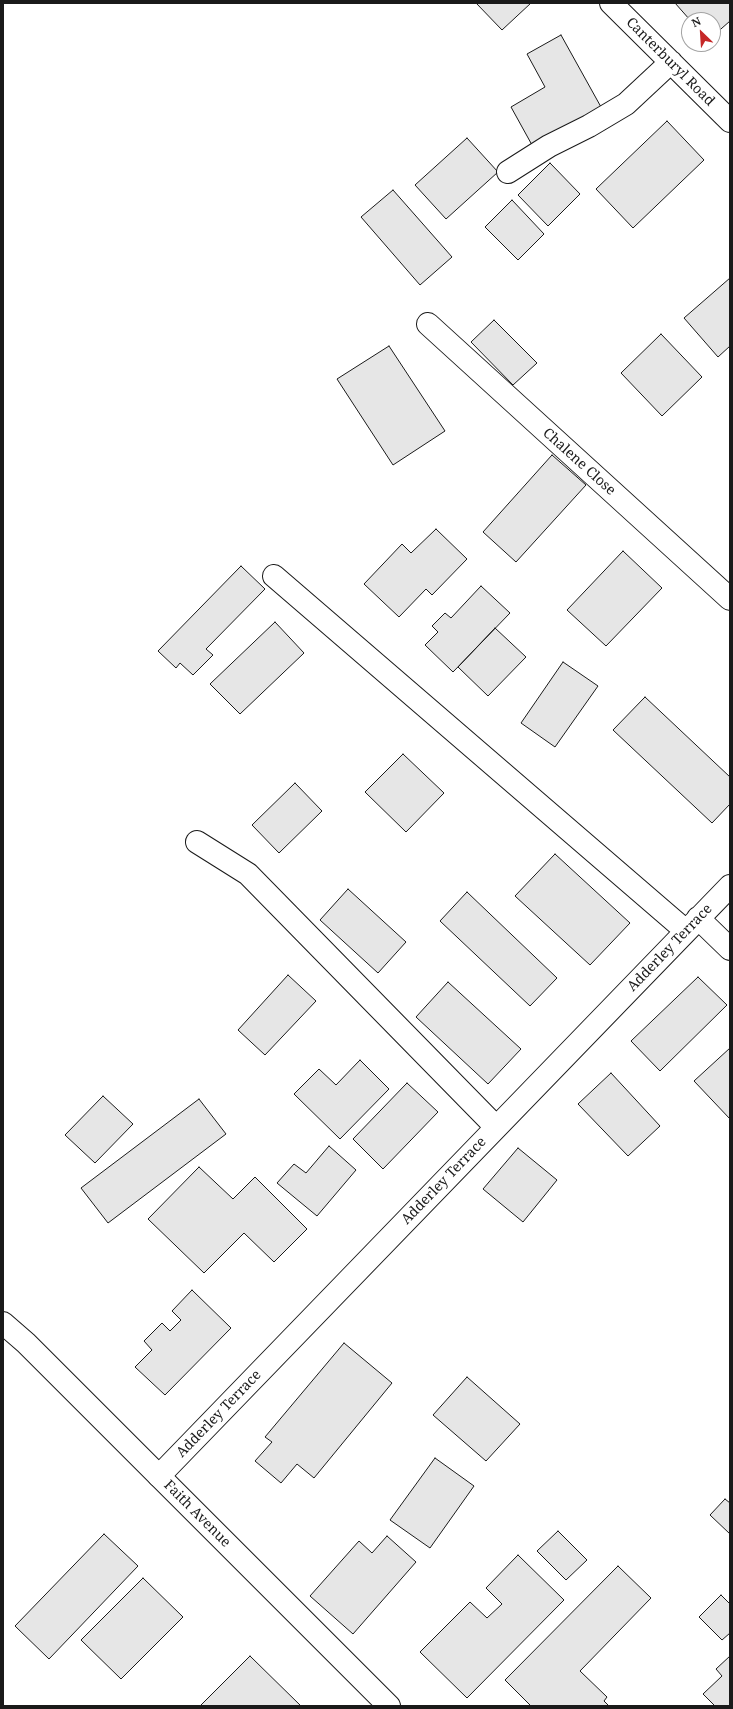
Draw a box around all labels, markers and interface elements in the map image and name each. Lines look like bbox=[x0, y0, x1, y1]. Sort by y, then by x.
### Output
north arrow bbox=[681, 12, 721, 52]
text: N bbox=[689, 13, 703, 30]
street label: Canterburyl Road bbox=[622, 14, 718, 110]
street label: Chalene Close bbox=[539, 425, 619, 499]
street label: Adderley Terrace bbox=[624, 901, 716, 995]
street label: Adderley Terrace bbox=[398, 1134, 490, 1228]
street label: Adderley Terrace bbox=[173, 1367, 265, 1461]
street label: Faith Avenue bbox=[160, 1477, 234, 1551]

